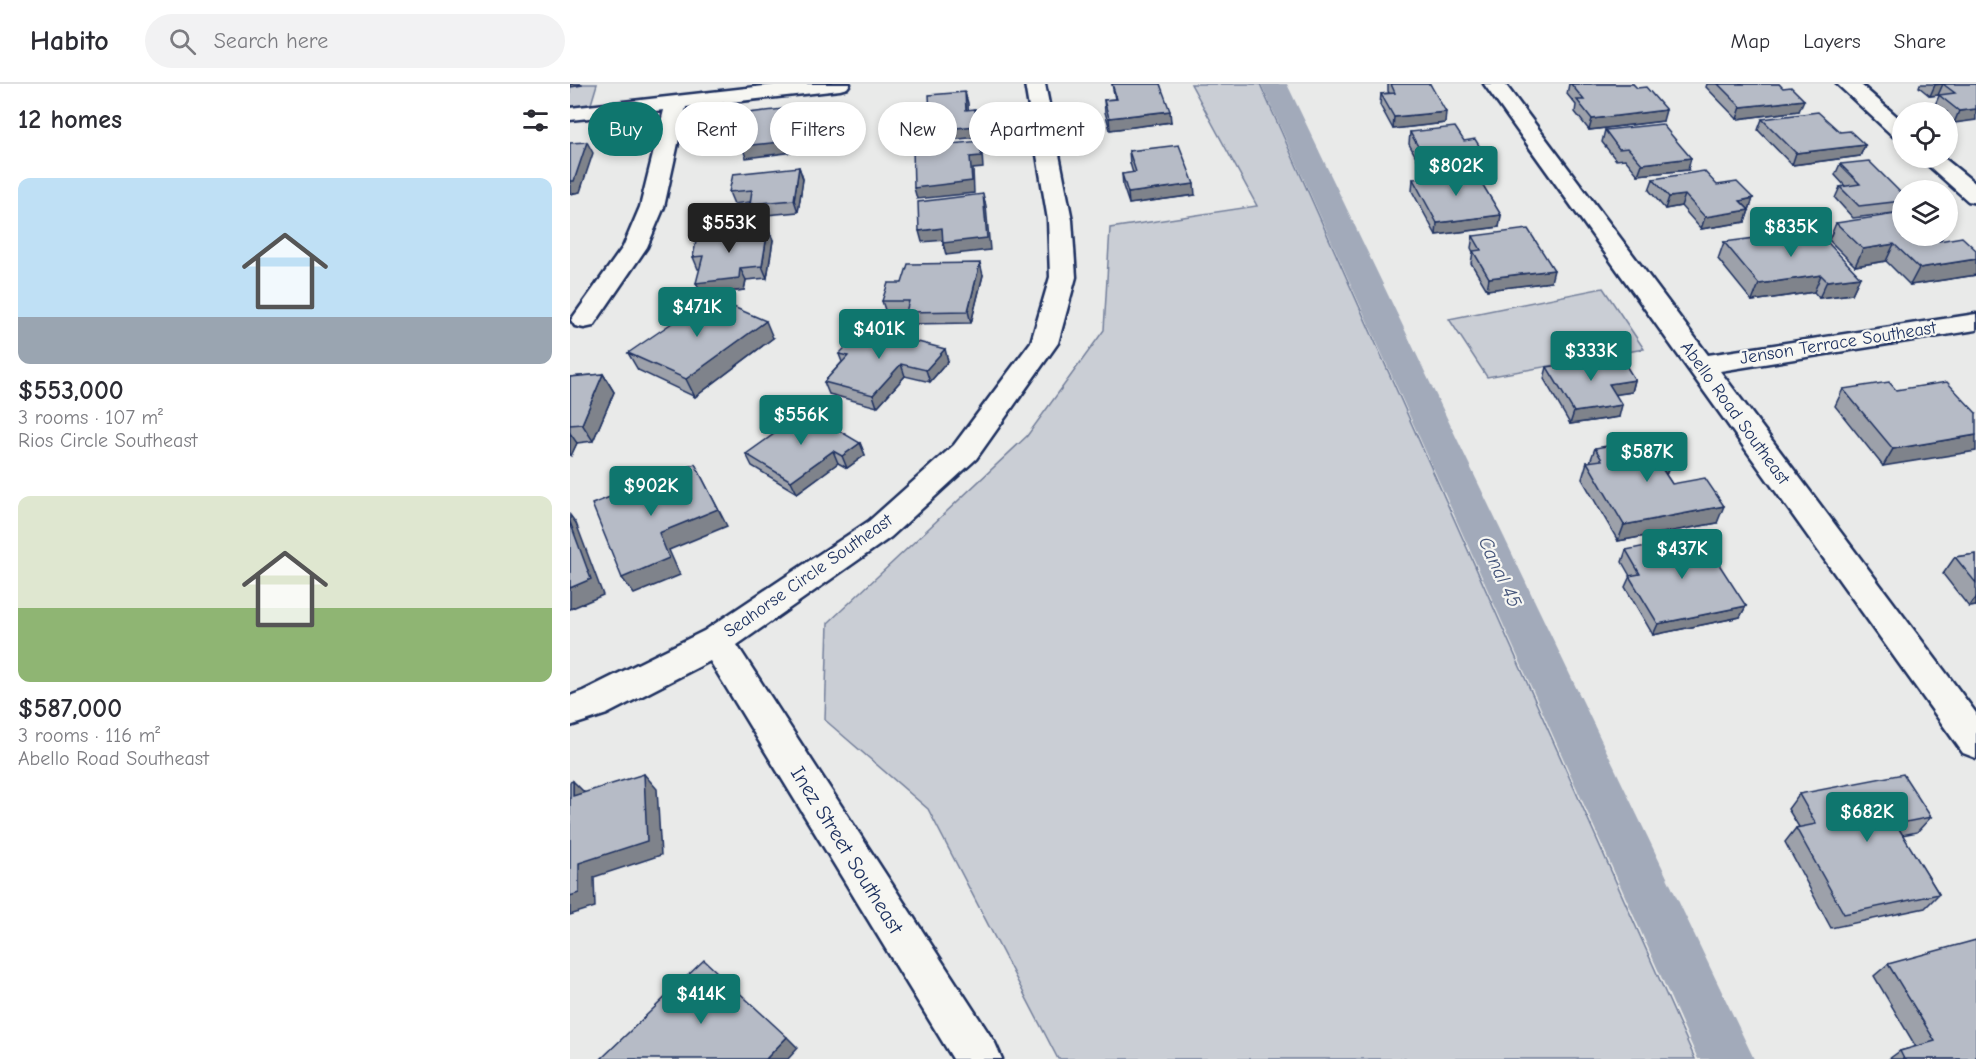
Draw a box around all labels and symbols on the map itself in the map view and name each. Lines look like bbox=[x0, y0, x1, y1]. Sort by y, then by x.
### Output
pin: $802K bbox=[1414, 146, 1498, 197]
pin: $553K bbox=[687, 203, 771, 254]
pin: $835K bbox=[1749, 207, 1833, 258]
pin: $471K bbox=[655, 287, 739, 338]
pin: $401K bbox=[837, 309, 921, 360]
street label: Jenson Terrace Southeast bbox=[1738, 317, 1938, 369]
pin: $333K bbox=[1549, 331, 1633, 382]
street label: Abello Road Southeast bbox=[1676, 337, 1794, 489]
pin: $556K bbox=[759, 395, 843, 446]
pin: $587K bbox=[1605, 432, 1689, 483]
pin: $902K bbox=[609, 466, 693, 517]
street label: Seahorse Circle Southeast bbox=[720, 509, 897, 642]
pin: $437K bbox=[1640, 529, 1724, 580]
water label: Canal 45 bbox=[1474, 533, 1526, 611]
street label: Inez Street Southeast bbox=[786, 762, 909, 939]
pin: $682K bbox=[1825, 792, 1909, 843]
pin: $414K bbox=[659, 974, 743, 1025]

